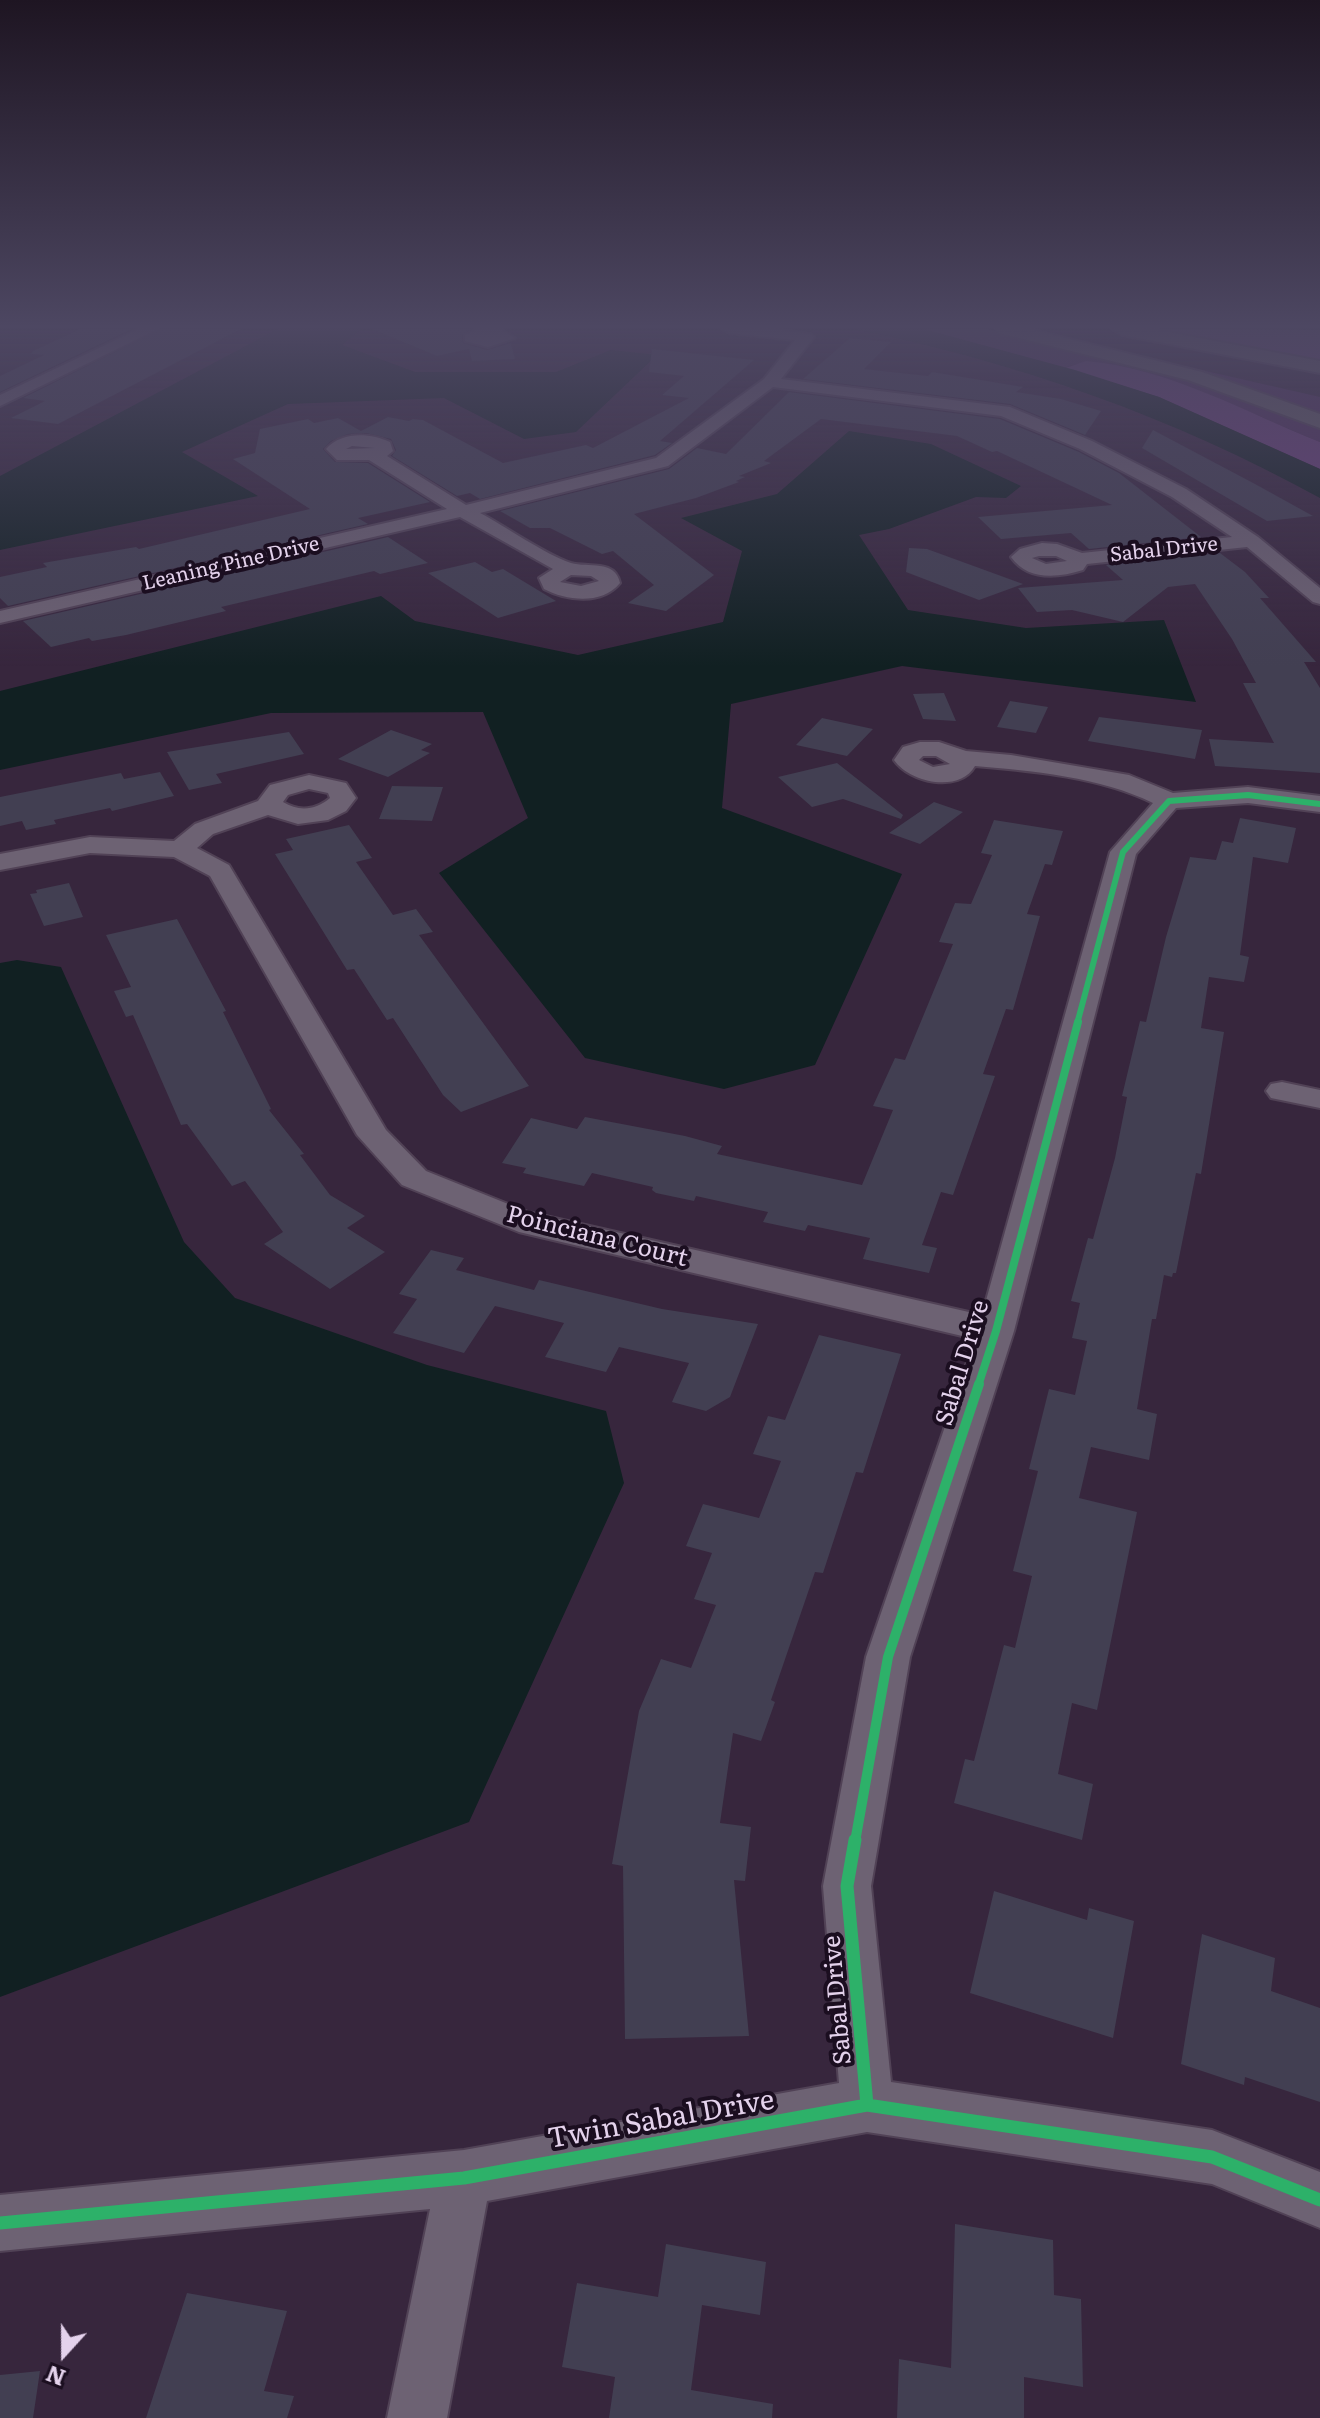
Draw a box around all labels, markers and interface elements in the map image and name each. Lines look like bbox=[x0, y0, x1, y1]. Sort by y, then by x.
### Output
street label: Leaning Pine Drive bbox=[140, 532, 322, 596]
street label: Sabal Drive bbox=[1109, 532, 1219, 568]
street label: Poinciana Court bbox=[504, 1201, 690, 1273]
street label: Sabal Drive bbox=[930, 1297, 996, 1429]
street label: Sabal Drive bbox=[818, 1934, 858, 2066]
street label: Twin Sabal Drive bbox=[545, 2084, 777, 2156]
north arrow bbox=[24, 2314, 104, 2394]
text: N bbox=[41, 2358, 70, 2396]

